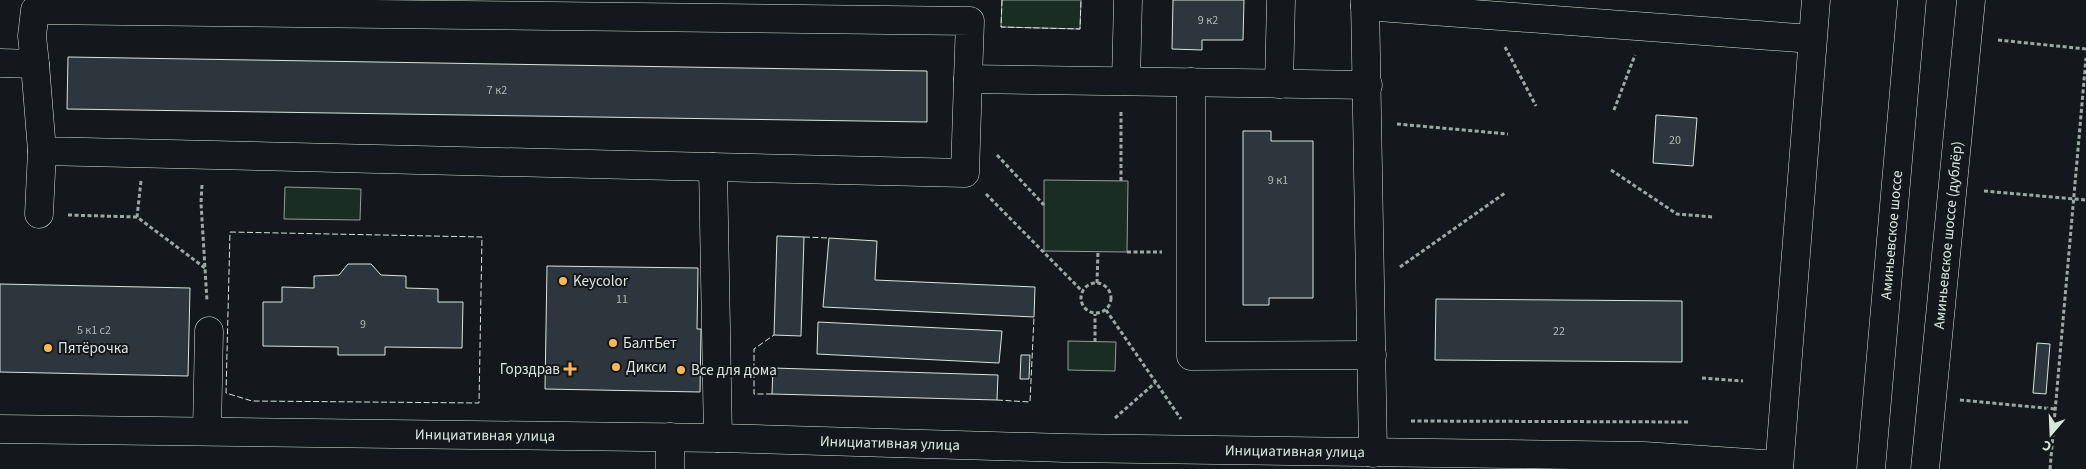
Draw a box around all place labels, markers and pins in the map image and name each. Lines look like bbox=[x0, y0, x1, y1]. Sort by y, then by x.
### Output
place label: Keycolor bbox=[573, 271, 629, 292]
marker: Keycolor bbox=[557, 275, 569, 287]
place label: БалтБет bbox=[623, 333, 677, 354]
marker: БалтБет bbox=[607, 337, 619, 349]
place label: Пятёрочка bbox=[58, 338, 129, 359]
marker: Пятёрочка bbox=[42, 342, 54, 354]
place label: Дикси bbox=[626, 357, 667, 378]
place label: Горздрав bbox=[500, 359, 560, 380]
place label: Все для дома bbox=[691, 360, 777, 381]
marker: Дикси bbox=[610, 361, 622, 373]
marker: Горздрав bbox=[564, 363, 576, 375]
marker: Все для дома bbox=[675, 364, 687, 376]

